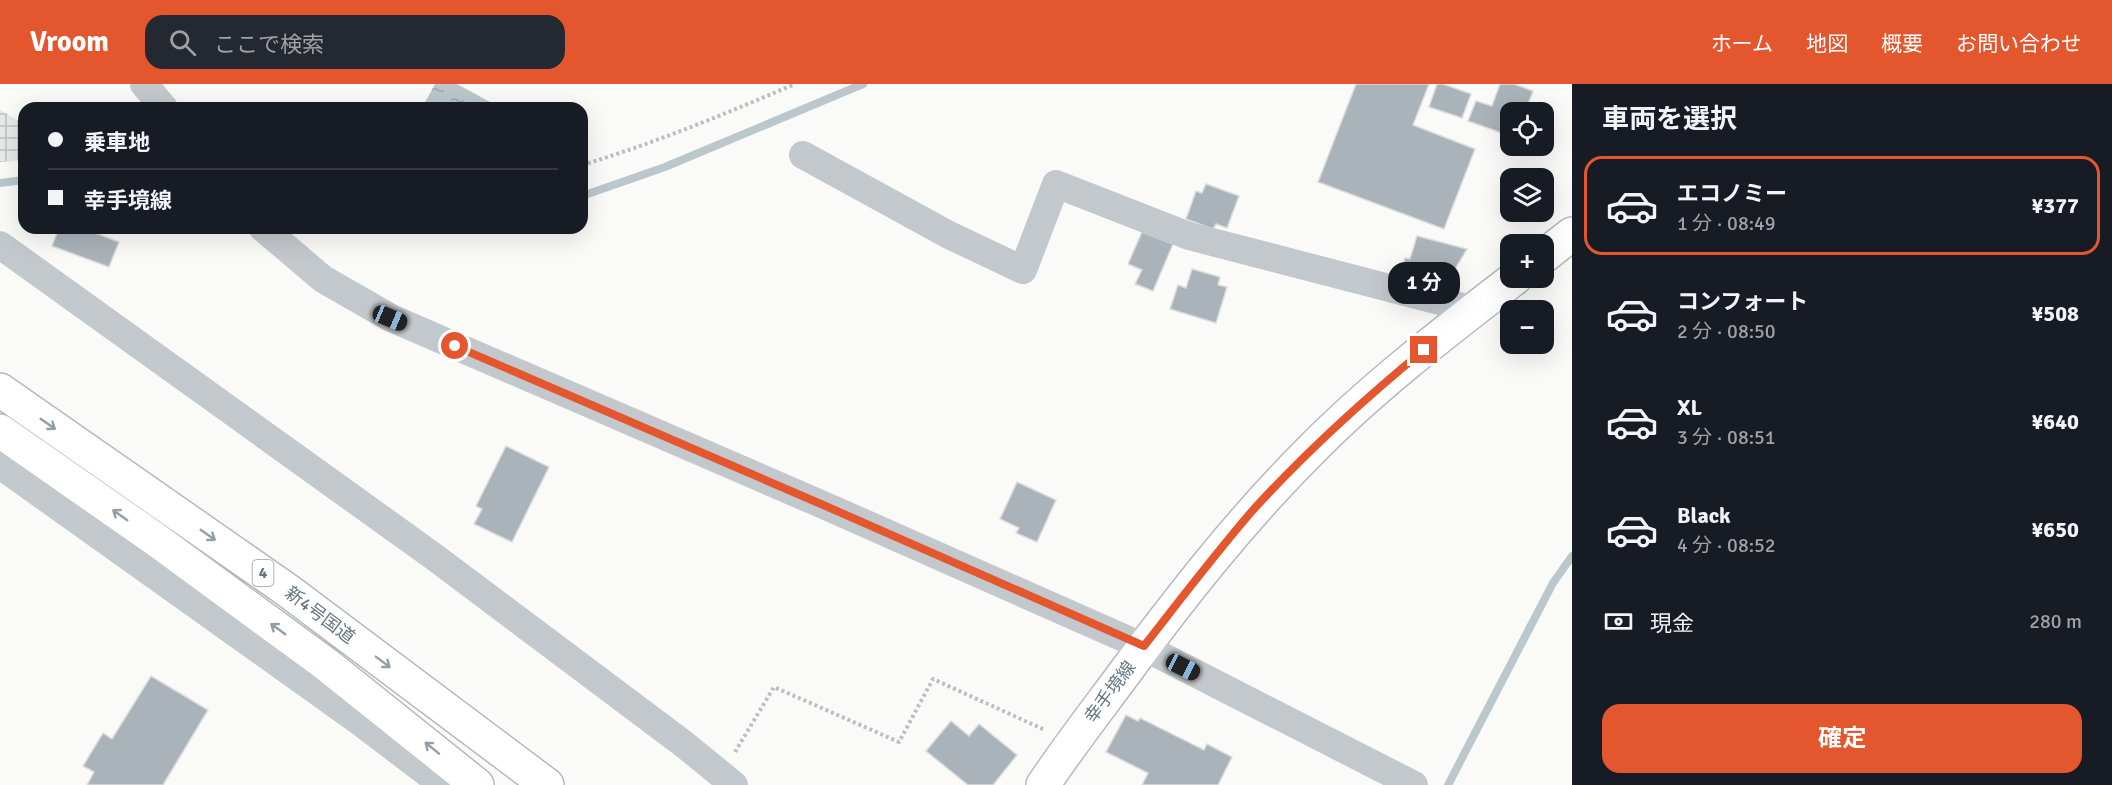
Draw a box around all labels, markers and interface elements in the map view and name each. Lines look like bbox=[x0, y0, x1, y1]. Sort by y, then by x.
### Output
search box bbox=[145, 15, 565, 69]
text: Vroom bbox=[30, 25, 109, 59]
icon: search bbox=[166, 26, 199, 59]
text: ここで検索 bbox=[214, 31, 324, 58]
text: ホーム bbox=[1711, 31, 1773, 57]
text: 地図 bbox=[1806, 31, 1848, 57]
text: 概要 bbox=[1881, 31, 1923, 57]
text: お問い合わせ bbox=[1956, 31, 2082, 57]
map controls bbox=[1500, 102, 1554, 354]
button: locate bbox=[1500, 102, 1554, 156]
text: 車両を選択 bbox=[1602, 103, 1737, 136]
text: 乗車地 bbox=[84, 129, 150, 156]
button: layers bbox=[1500, 168, 1554, 222]
icon: car bbox=[1605, 179, 1659, 233]
text: エコノミー bbox=[1677, 180, 1787, 207]
text: 幸手境線 bbox=[84, 187, 172, 214]
text: ¥377 bbox=[2031, 192, 2079, 219]
text: 1 分 · 08:49 bbox=[1677, 211, 1776, 236]
button: + bbox=[1500, 234, 1554, 288]
callout: 1 分 bbox=[1388, 263, 1460, 305]
text: 1 分 bbox=[1406, 270, 1442, 295]
icon: car bbox=[1605, 287, 1659, 341]
text: コンフォート bbox=[1677, 288, 1808, 315]
button: − bbox=[1500, 300, 1554, 354]
text: ¥508 bbox=[2031, 300, 2079, 327]
car bbox=[370, 303, 410, 333]
text: 2 分 · 08:50 bbox=[1677, 319, 1776, 344]
route start bbox=[441, 332, 468, 359]
route end bbox=[1410, 336, 1437, 363]
text: XL bbox=[1677, 394, 1702, 421]
icon: car bbox=[1605, 395, 1659, 449]
text: ¥640 bbox=[2031, 408, 2079, 435]
one-way arrow bbox=[39, 418, 56, 430]
text: 3 分 · 08:51 bbox=[1677, 425, 1776, 450]
text: Black bbox=[1677, 502, 1731, 529]
icon: car bbox=[1605, 503, 1659, 557]
one-way arrow bbox=[112, 509, 128, 521]
text: ¥650 bbox=[2031, 516, 2079, 543]
one-way arrow bbox=[199, 529, 216, 541]
text: 4 分 · 08:52 bbox=[1677, 533, 1776, 558]
road number: 4 bbox=[252, 560, 274, 586]
street label: 新4号国道 bbox=[281, 582, 359, 648]
icon: cash bbox=[1602, 605, 1635, 638]
text: 280 m bbox=[2029, 609, 2082, 634]
text: 現金 bbox=[1650, 610, 1694, 637]
one-way arrow bbox=[270, 623, 286, 635]
car bbox=[1163, 651, 1203, 683]
one-way arrow bbox=[375, 655, 391, 668]
street label: 幸手境線 bbox=[1080, 657, 1140, 727]
button: 確定 bbox=[1602, 704, 2082, 773]
one-way arrow bbox=[424, 742, 440, 755]

